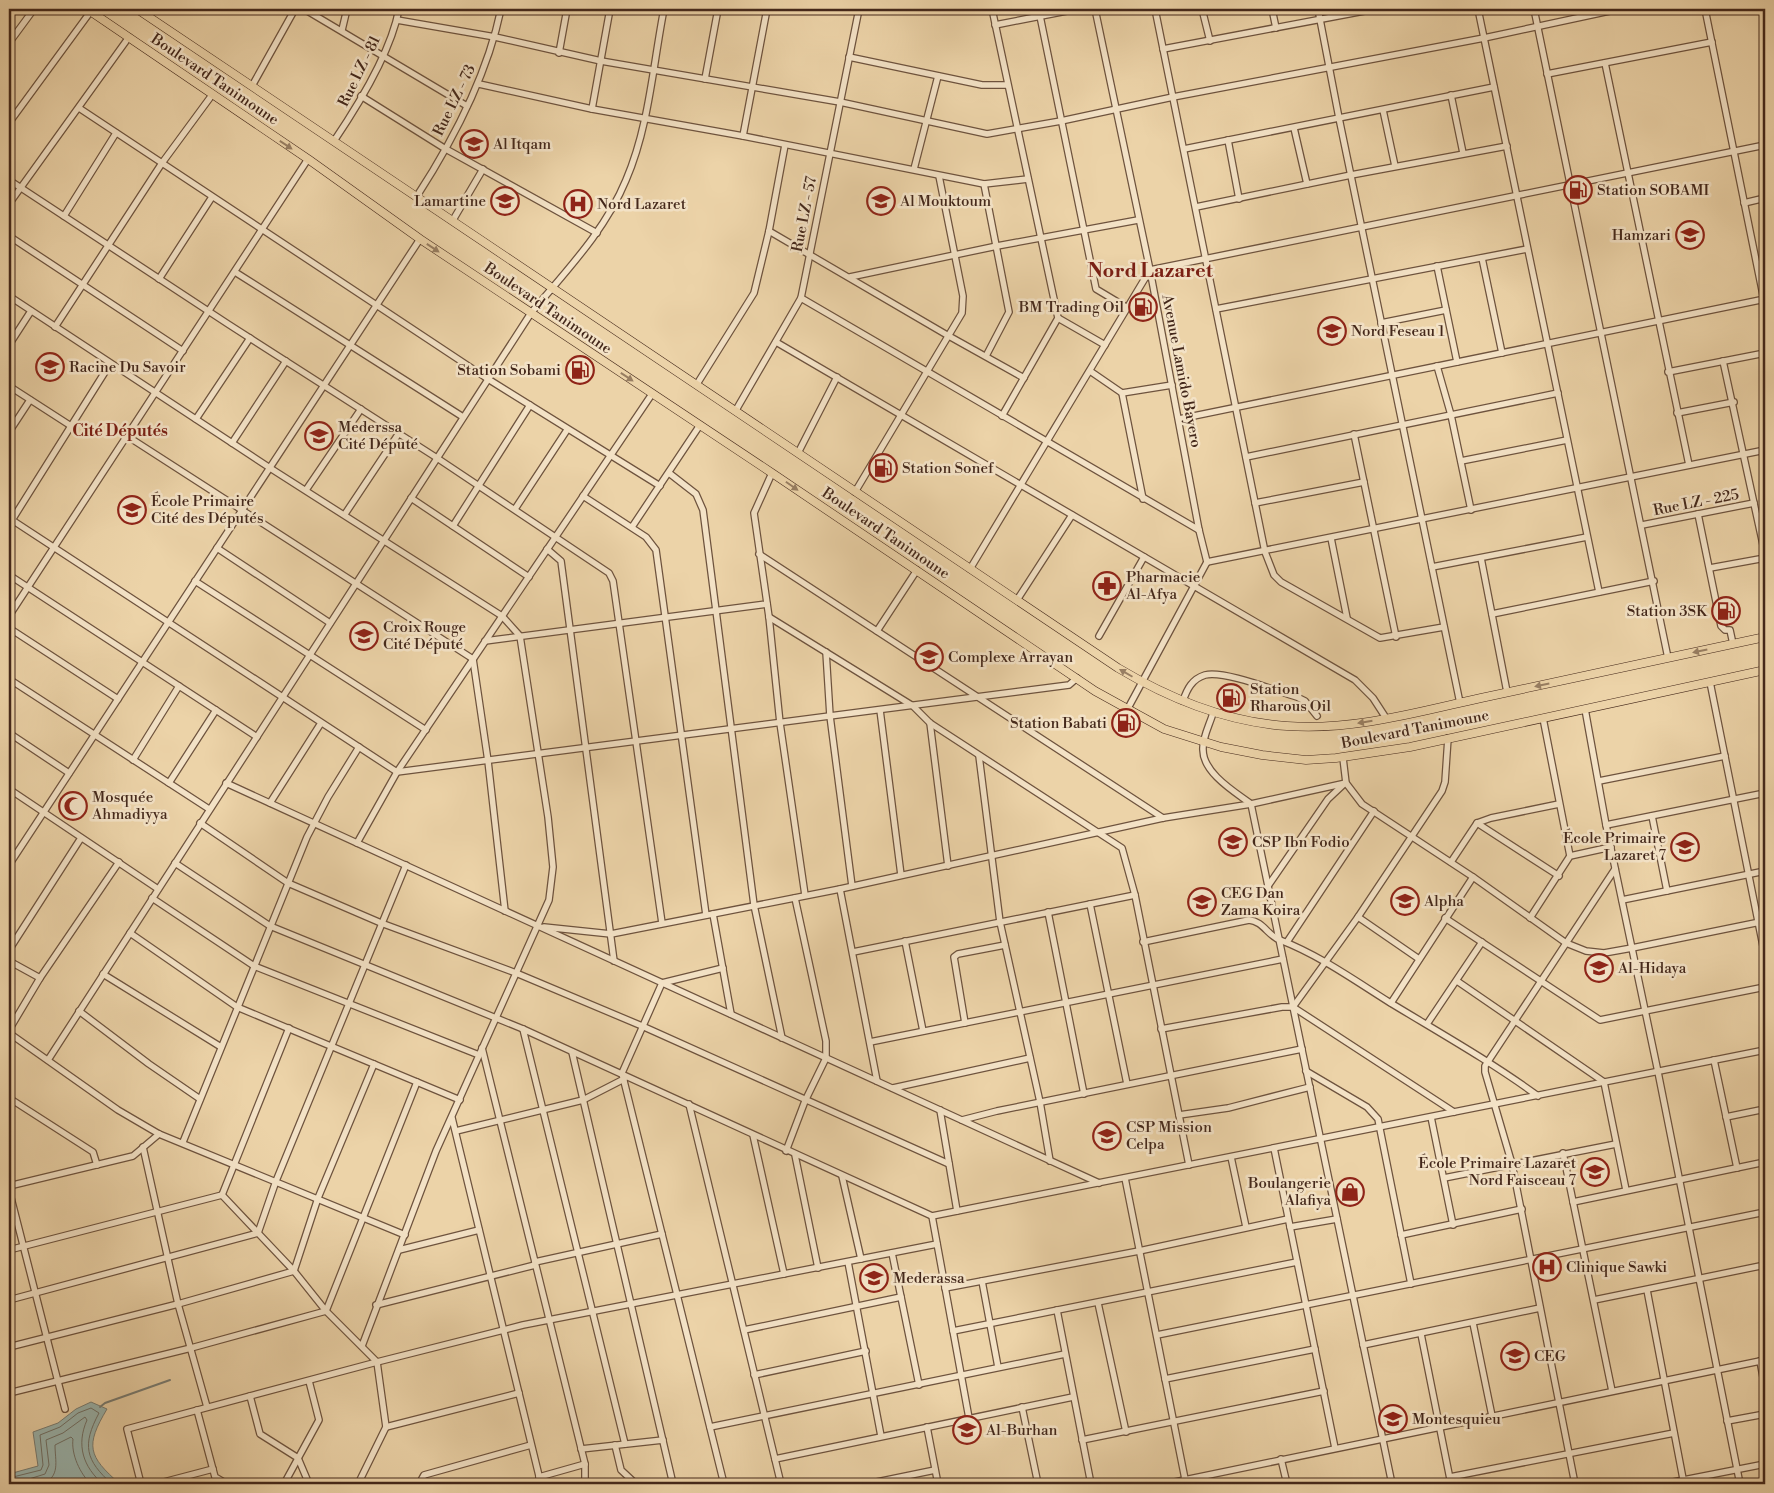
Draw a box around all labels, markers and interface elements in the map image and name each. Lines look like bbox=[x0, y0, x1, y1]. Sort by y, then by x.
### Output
street label: Boulevard Tanimoune bbox=[146, 29, 282, 129]
street label: Rue LZ - 81 bbox=[334, 32, 385, 110]
street label: Rue LZ - 73 bbox=[429, 61, 480, 139]
school or university icon: Al Itqam bbox=[459, 129, 489, 159]
place label: Al Itqam bbox=[492, 135, 551, 154]
one-way arrow bbox=[280, 140, 293, 149]
street label: Rue LZ - 57 bbox=[788, 174, 821, 254]
fuel station icon: Station SOBAMI bbox=[1563, 175, 1593, 205]
place label: Station SOBAMI bbox=[1597, 181, 1709, 200]
school or university icon: Lamartine bbox=[490, 186, 520, 216]
school or university icon: Al Mouktoum bbox=[866, 186, 896, 216]
hospital icon: Nord Lazaret bbox=[563, 189, 593, 219]
place label: Lamartine bbox=[414, 192, 486, 211]
place label: Al Mouktoum bbox=[899, 192, 991, 211]
place label: Nord Lazaret bbox=[597, 195, 687, 214]
school or university icon: Hamzari bbox=[1675, 220, 1705, 250]
place label: Hamzari bbox=[1612, 226, 1671, 245]
one-way arrow bbox=[427, 243, 440, 253]
street label: Boulevard Tanimoune bbox=[479, 258, 615, 358]
district label: Nord Lazaret bbox=[1087, 259, 1214, 284]
fuel station icon: BM Trading Oil bbox=[1128, 292, 1158, 322]
street label: Avenue Lamido Bayero bbox=[1157, 292, 1206, 449]
place label: BM Trading Oil bbox=[1018, 298, 1125, 317]
school or university icon: Nord Feseau 1 bbox=[1317, 316, 1347, 346]
place label: Nord Feseau 1 bbox=[1351, 322, 1445, 341]
school or university icon: Racine Du Savoir bbox=[35, 352, 65, 382]
fuel station icon: Station Sobami bbox=[565, 355, 595, 385]
place label: Racine Du Savoir bbox=[69, 358, 186, 377]
place label: Station Sobami bbox=[457, 361, 561, 380]
one-way arrow bbox=[620, 372, 634, 382]
place label: Mederssa Cité Député bbox=[338, 418, 418, 454]
district label: Cité Députés bbox=[72, 421, 168, 441]
school or university icon: Mederssa Cité Député bbox=[304, 421, 334, 451]
fuel station icon: Station Sonef bbox=[868, 453, 898, 483]
place label: Station Sonef bbox=[902, 459, 994, 478]
one-way arrow bbox=[785, 481, 798, 491]
street label: Boulevard Tanimoune bbox=[817, 483, 953, 583]
street label: Rue LZ - 225 bbox=[1652, 485, 1741, 520]
place label: École Primaire Cité des Députés bbox=[151, 491, 263, 528]
school or university icon: École Primaire Cité des Députés bbox=[117, 495, 147, 525]
place label: Pharmacie Al-Afya bbox=[1125, 568, 1200, 604]
pharmacy icon: Pharmacie Al-Afya bbox=[1092, 571, 1122, 601]
fuel station icon: Station 3SK bbox=[1711, 596, 1741, 626]
place label: Station 3SK bbox=[1627, 602, 1708, 621]
place label: Croix Rouge Cité Député bbox=[383, 618, 466, 654]
school or university icon: Croix Rouge Cité Député bbox=[349, 621, 379, 651]
school or university icon: Complexe Arrayan bbox=[914, 642, 944, 672]
one-way arrow bbox=[1693, 647, 1708, 655]
place label: Complexe Arrayan bbox=[948, 648, 1073, 667]
one-way arrow bbox=[1120, 668, 1133, 677]
place label: Station Rharous Oil bbox=[1250, 680, 1332, 716]
one-way arrow bbox=[1534, 681, 1549, 689]
fuel station icon: Station Rharous Oil bbox=[1216, 683, 1246, 713]
street label: Boulevard Tanimoune bbox=[1339, 706, 1491, 753]
fuel station icon: Station Babati bbox=[1111, 708, 1141, 738]
place label: Station Babati bbox=[1010, 714, 1107, 733]
one-way arrow bbox=[1357, 718, 1373, 726]
place label: Mosquée Ahmadiyya bbox=[91, 788, 168, 824]
mosque icon: Mosquée Ahmadiyya bbox=[58, 791, 88, 821]
school or university icon: CSP Ibn Fodio bbox=[1218, 827, 1248, 857]
place label: École Primaire Lazaret 7 bbox=[1563, 828, 1666, 865]
school or university icon: École Primaire Lazaret 7 bbox=[1670, 832, 1700, 862]
place label: CSP Ibn Fodio bbox=[1252, 833, 1350, 852]
place label: CEG Dan Zama Koira bbox=[1221, 884, 1301, 920]
school or university icon: Alpha bbox=[1390, 886, 1420, 916]
school or university icon: CEG Dan Zama Koira bbox=[1187, 887, 1217, 917]
place label: Alpha bbox=[1423, 892, 1464, 911]
school or university icon: Al-Hidaya bbox=[1584, 953, 1614, 983]
place label: Al-Hidaya bbox=[1617, 959, 1687, 978]
place label: CSP Mission Celpa bbox=[1126, 1118, 1212, 1154]
school or university icon: CSP Mission Celpa bbox=[1092, 1121, 1122, 1151]
place label: École Primaire Lazaret Nord Faisceau 7 bbox=[1418, 1153, 1577, 1190]
school or university icon: École Primaire Lazaret Nord Faisceau 7 bbox=[1580, 1157, 1610, 1187]
place label: Boulangerie Alafiya bbox=[1247, 1174, 1331, 1210]
shop icon: Boulangerie Alafiya bbox=[1335, 1177, 1365, 1207]
hospital icon: Clinique Sawki bbox=[1532, 1252, 1562, 1282]
place label: Clinique Sawki bbox=[1566, 1258, 1667, 1277]
school or university icon: Mederassa bbox=[859, 1263, 889, 1293]
place label: Mederassa bbox=[893, 1269, 965, 1288]
school or university icon: CEG bbox=[1500, 1341, 1530, 1371]
place label: CEG bbox=[1534, 1347, 1566, 1366]
school or university icon: Montesquieu bbox=[1378, 1404, 1408, 1434]
place label: Montesquieu bbox=[1412, 1410, 1501, 1429]
school or university icon: Al-Burhan bbox=[952, 1415, 982, 1445]
place label: Al-Burhan bbox=[985, 1421, 1058, 1440]

